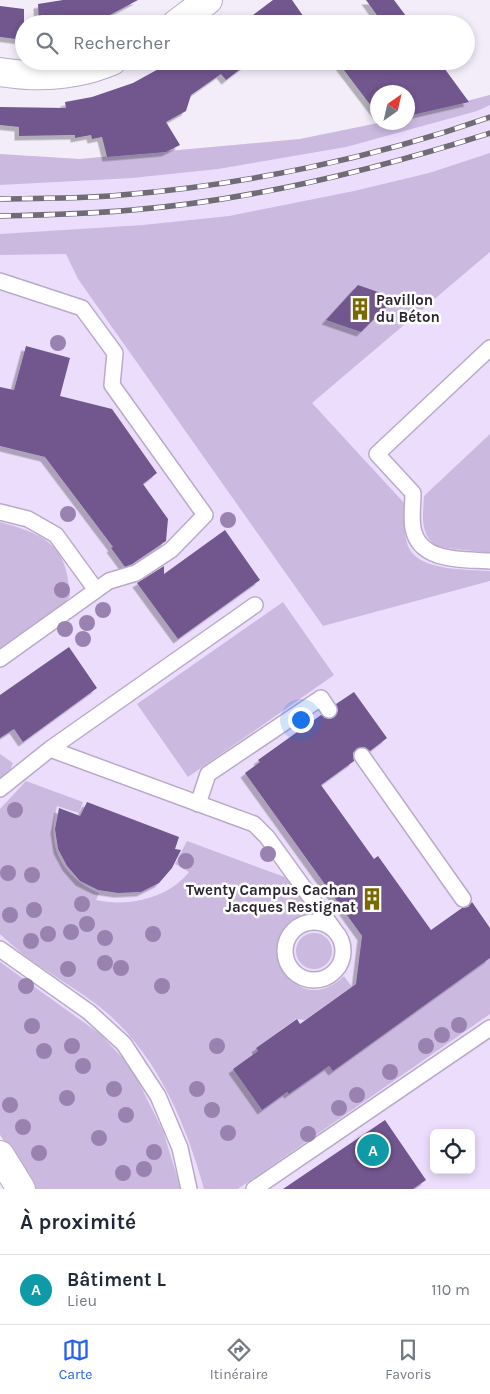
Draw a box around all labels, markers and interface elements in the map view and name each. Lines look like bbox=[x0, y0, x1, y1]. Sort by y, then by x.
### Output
search box bbox=[15, 15, 475, 70]
icon: search bbox=[33, 29, 61, 57]
text: Rechercher bbox=[73, 32, 170, 54]
north arrow bbox=[370, 85, 415, 130]
place label: Pavillon du Béton bbox=[376, 291, 440, 326]
building icon: Pavillon du Béton bbox=[347, 296, 373, 322]
your location bbox=[288, 707, 314, 733]
place label: Twenty Campus Cachan Jacques Restignat bbox=[186, 881, 356, 916]
building icon: Twenty Campus Cachan Jacques Restignat bbox=[359, 886, 385, 912]
map controls bbox=[430, 1129, 475, 1174]
button: locate bbox=[430, 1129, 475, 1174]
pin: A bbox=[357, 1131, 389, 1169]
text: À proximité bbox=[20, 1210, 136, 1234]
text: Bâtiment L bbox=[67, 1269, 166, 1291]
text: A bbox=[31, 1280, 41, 1299]
text: 110 m bbox=[431, 1280, 470, 1299]
text: Lieu bbox=[67, 1291, 97, 1310]
tab: Carte bbox=[59, 1336, 92, 1383]
tab: Itinéraire bbox=[210, 1336, 268, 1383]
tab: Favoris bbox=[385, 1336, 431, 1383]

